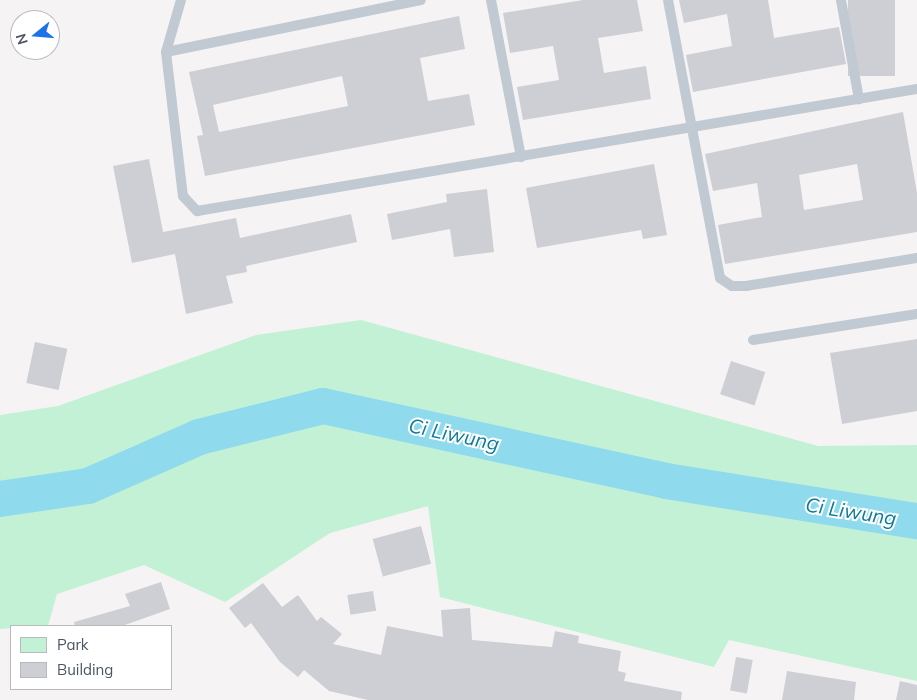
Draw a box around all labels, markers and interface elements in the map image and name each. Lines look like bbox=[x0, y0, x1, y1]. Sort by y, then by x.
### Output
north arrow bbox=[10, 10, 60, 60]
text: N bbox=[11, 31, 32, 47]
water label: Ci Liwung bbox=[407, 413, 501, 455]
water label: Ci Liwung bbox=[804, 492, 898, 530]
legend bbox=[10, 625, 172, 690]
text: Park bbox=[57, 635, 89, 654]
text: Building bbox=[57, 660, 113, 679]

